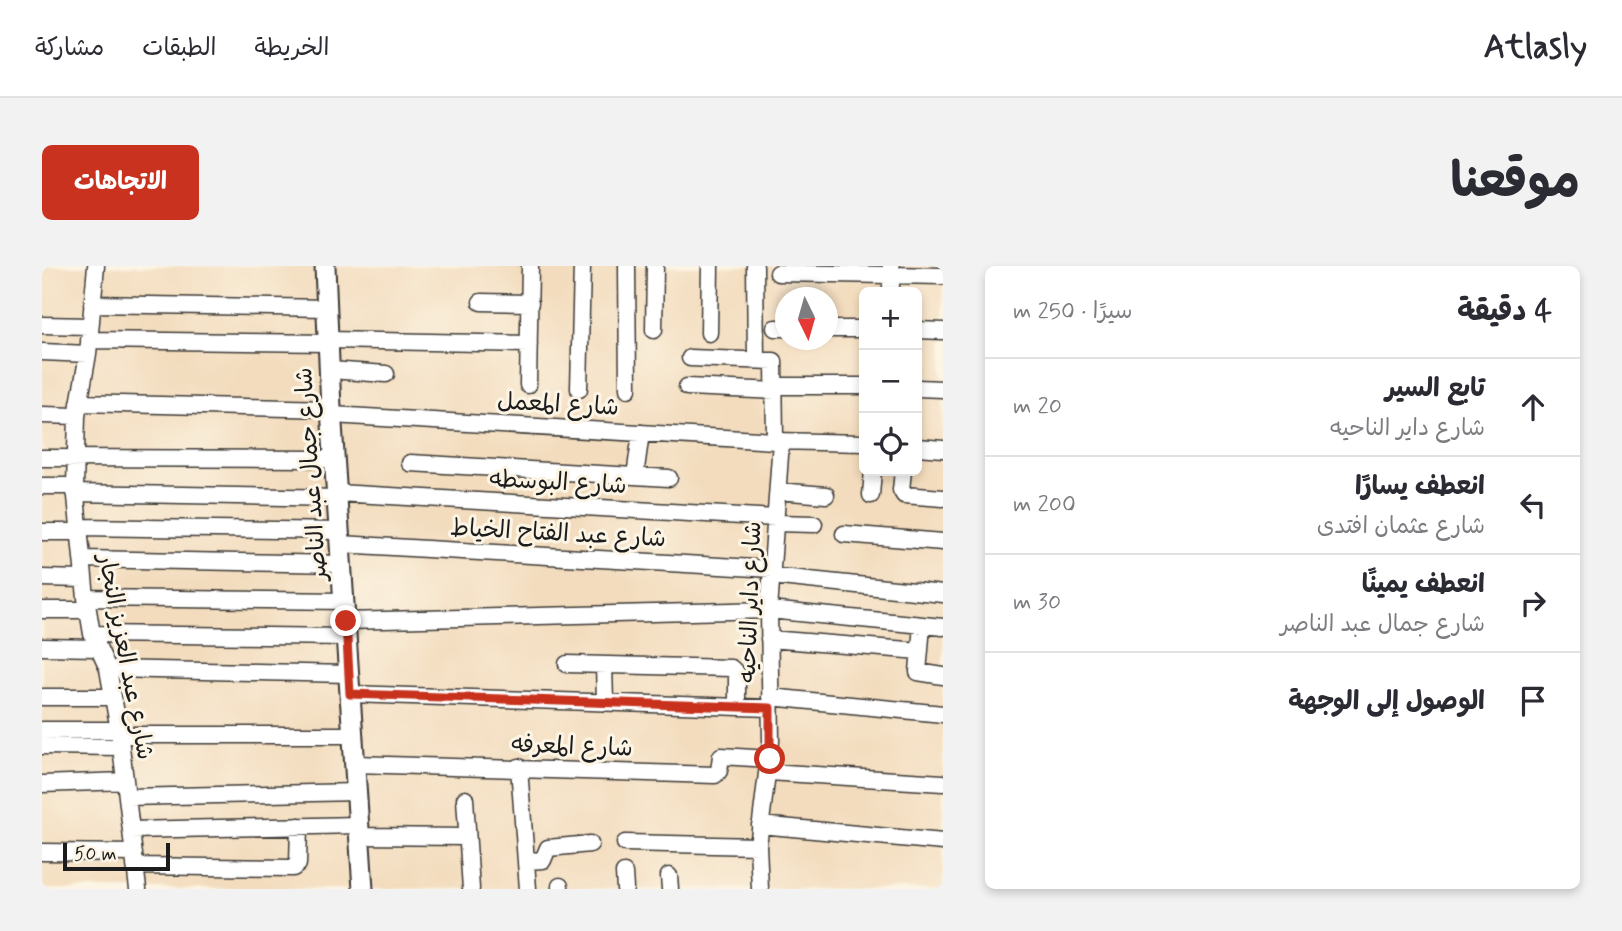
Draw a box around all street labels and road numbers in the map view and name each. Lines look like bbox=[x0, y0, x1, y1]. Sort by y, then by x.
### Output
street label: شارع جمال عبد الناصر bbox=[289, 366, 335, 584]
street label: شارع المعمل bbox=[496, 386, 620, 424]
street label: شارع البوسطه bbox=[489, 464, 627, 502]
street label: شارع عبد الفتاح الخياط bbox=[449, 513, 667, 555]
street label: شارع داير الناحيه bbox=[733, 521, 769, 683]
street label: شارع عبد العزيز النجار bbox=[89, 550, 160, 762]
street label: شارع المعرفه bbox=[511, 729, 633, 765]

